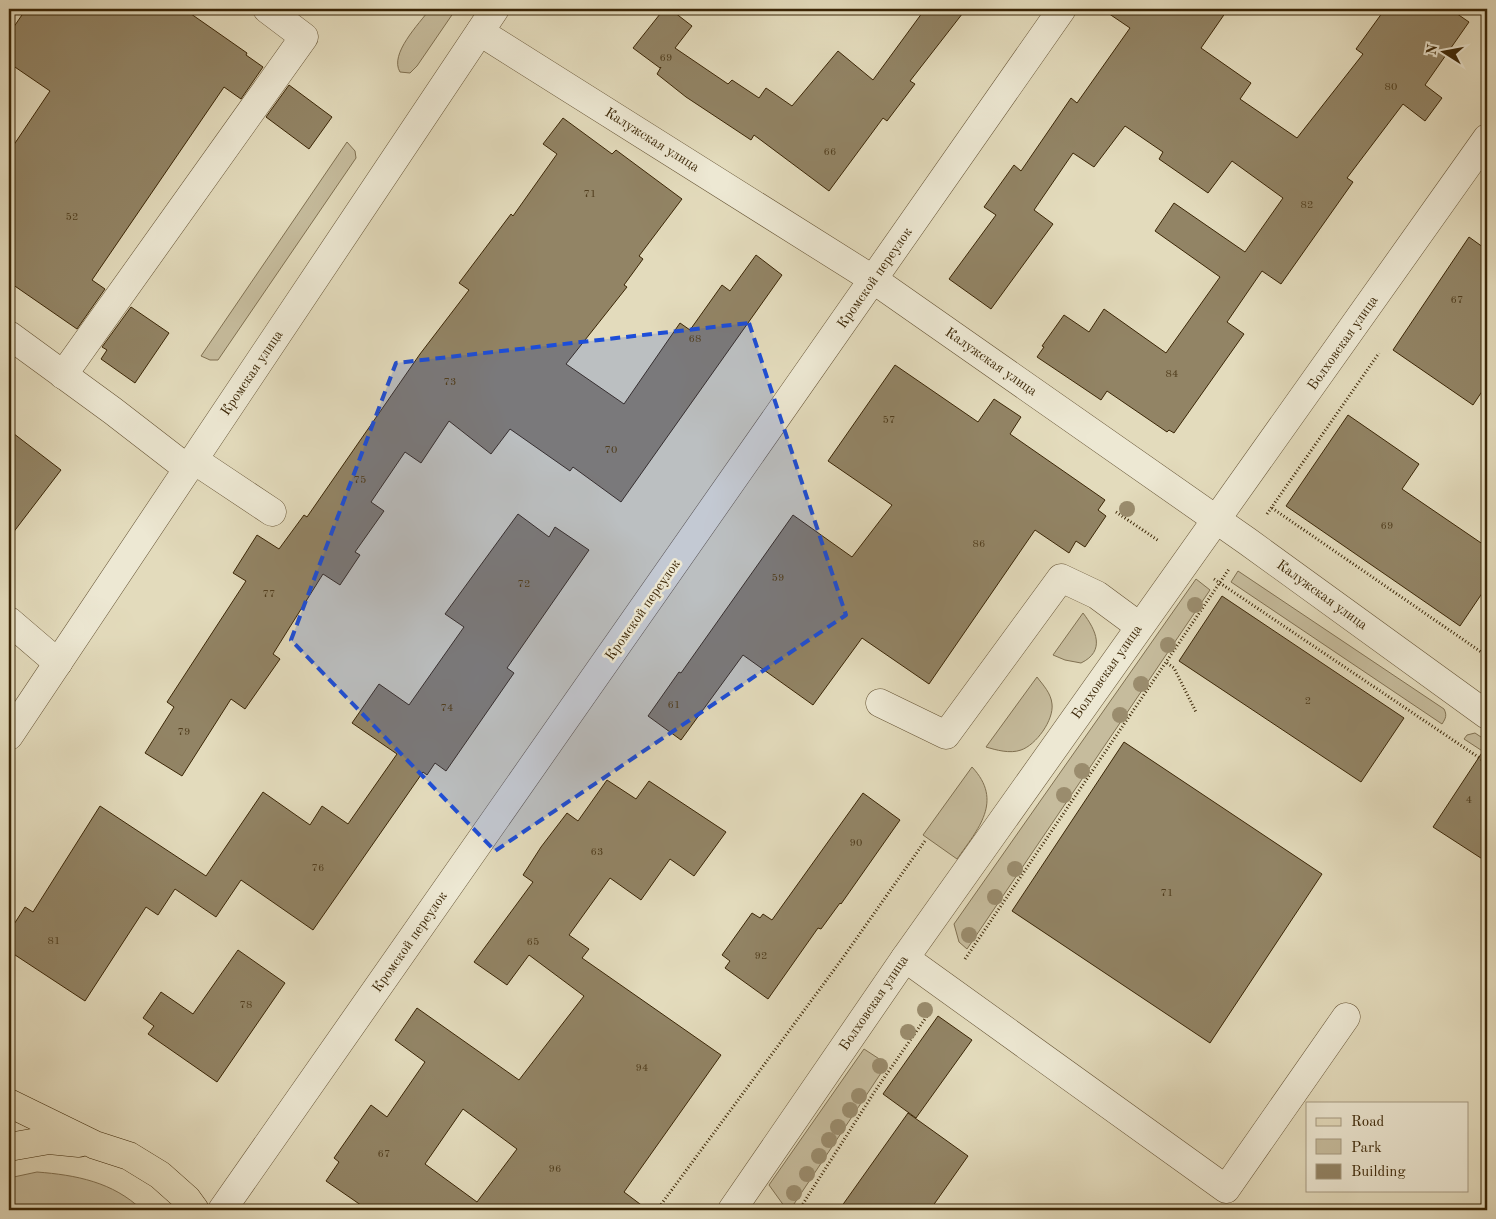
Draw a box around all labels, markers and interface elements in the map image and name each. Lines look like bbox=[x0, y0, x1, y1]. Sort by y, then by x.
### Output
north arrow bbox=[1418, 28, 1468, 78]
text: N bbox=[1424, 43, 1440, 56]
house number: 69 bbox=[660, 53, 672, 64]
house number: 80 bbox=[1385, 82, 1397, 93]
street label: Калужская улица bbox=[602, 105, 702, 175]
house number: 66 bbox=[824, 147, 836, 158]
house number: 71 bbox=[584, 189, 596, 200]
house number: 82 bbox=[1301, 200, 1313, 211]
house number: 52 bbox=[66, 212, 78, 223]
street label: Кромской переулок bbox=[835, 225, 915, 331]
street label: Болховская улица bbox=[1305, 293, 1381, 393]
house number: 67 bbox=[1451, 295, 1463, 306]
street label: Калужская улица bbox=[943, 325, 1039, 399]
street label: Кромская улица bbox=[218, 328, 286, 418]
house number: 68 bbox=[689, 334, 701, 345]
house number: 84 bbox=[1166, 369, 1178, 380]
house number: 73 bbox=[444, 377, 456, 388]
house number: 57 bbox=[883, 415, 895, 426]
house number: 70 bbox=[605, 445, 617, 456]
house number: 75 bbox=[354, 475, 366, 486]
house number: 69 bbox=[1381, 521, 1393, 532]
house number: 86 bbox=[973, 539, 985, 550]
street label: Кромской переулок bbox=[603, 557, 683, 663]
street label: Калужская улица bbox=[1274, 558, 1370, 633]
house number: 59 bbox=[772, 573, 784, 584]
house number: 72 bbox=[518, 579, 530, 590]
house number: 77 bbox=[263, 589, 275, 600]
street label: Болховская улица bbox=[1069, 622, 1145, 722]
house number: 2 bbox=[1305, 696, 1311, 707]
house number: 61 bbox=[668, 700, 680, 711]
house number: 74 bbox=[441, 703, 453, 714]
house number: 79 bbox=[178, 727, 190, 738]
house number: 4 bbox=[1466, 795, 1472, 806]
house number: 90 bbox=[850, 838, 862, 849]
house number: 63 bbox=[591, 847, 603, 858]
house number: 76 bbox=[312, 863, 324, 874]
house number: 71 bbox=[1161, 888, 1173, 899]
street label: Кромской переулок bbox=[370, 889, 450, 995]
house number: 81 bbox=[48, 936, 60, 947]
house number: 65 bbox=[527, 937, 539, 948]
house number: 92 bbox=[755, 951, 767, 962]
street label: Болховская улица bbox=[837, 953, 911, 1053]
house number: 78 bbox=[240, 1000, 252, 1011]
house number: 94 bbox=[636, 1063, 648, 1074]
legend bbox=[1306, 1102, 1468, 1192]
text: Road bbox=[1351, 1115, 1385, 1130]
text: Park bbox=[1351, 1141, 1382, 1156]
house number: 67 bbox=[378, 1149, 390, 1160]
house number: 96 bbox=[549, 1164, 561, 1175]
text: Building bbox=[1351, 1165, 1406, 1180]

